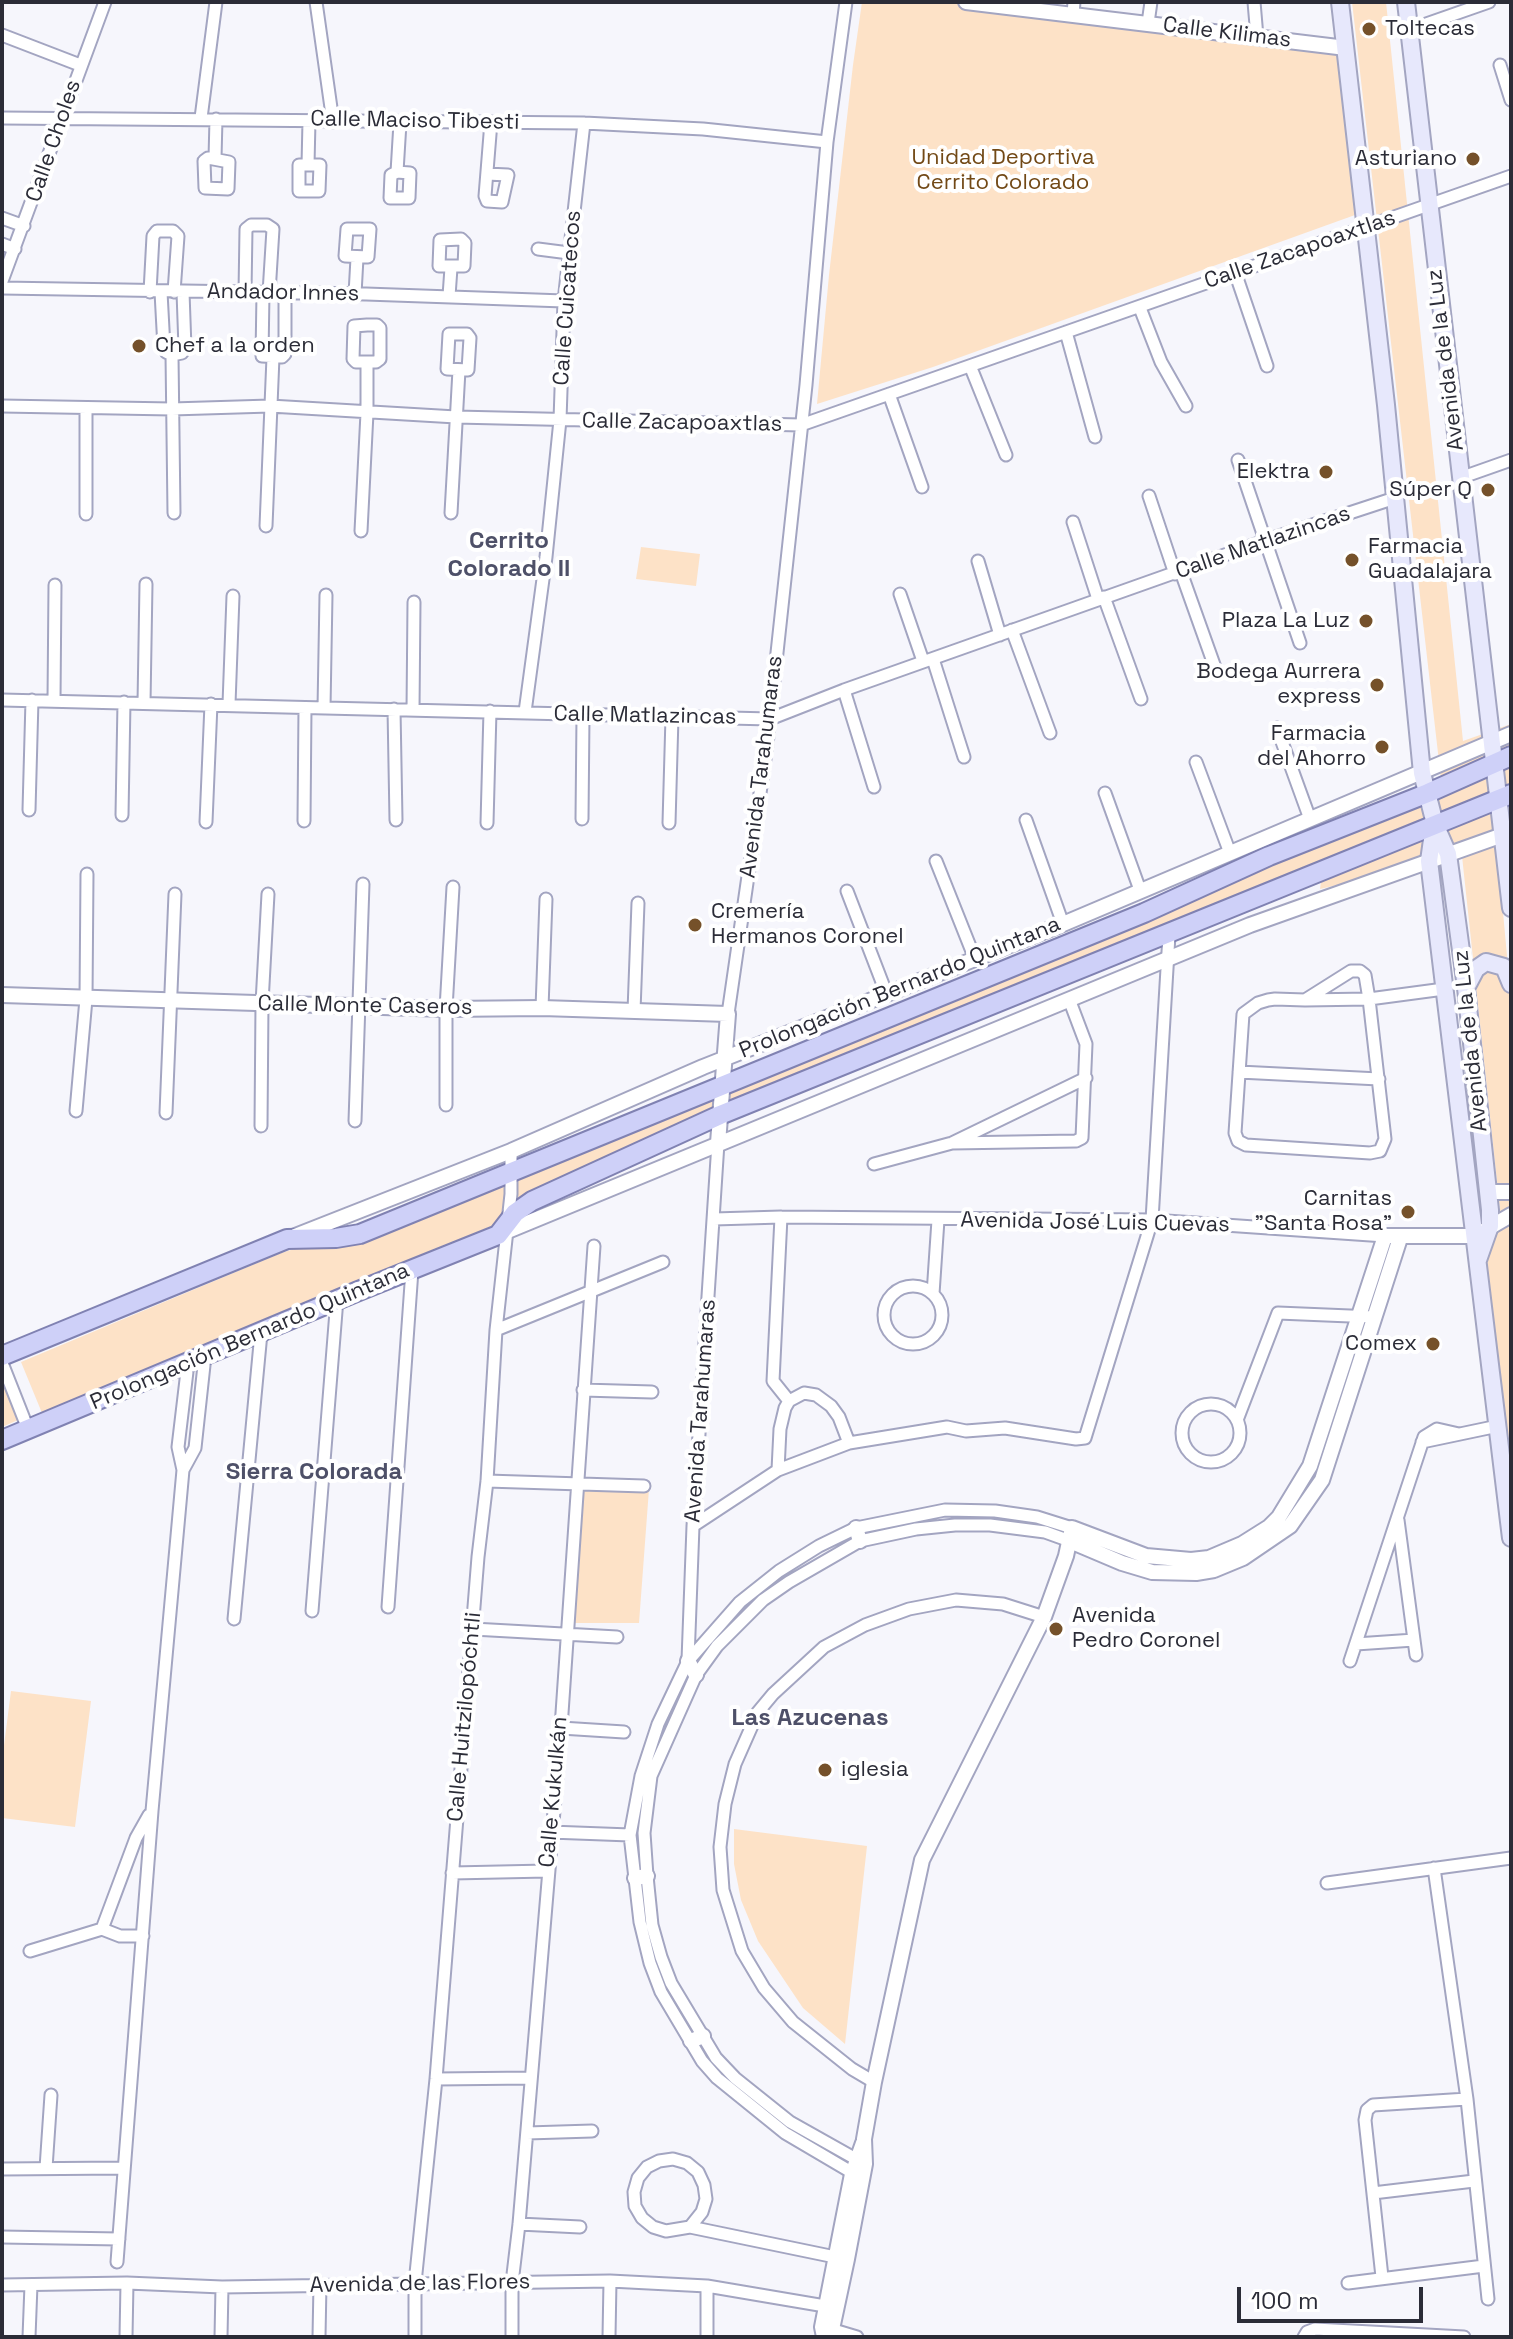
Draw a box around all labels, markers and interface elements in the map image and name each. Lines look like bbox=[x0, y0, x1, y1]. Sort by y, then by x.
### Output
street label: Calle Kilimas bbox=[1161, 12, 1293, 54]
place label: Toltecas bbox=[1385, 16, 1475, 42]
marker: Toltecas bbox=[1360, 20, 1378, 38]
street label: Calle Choles bbox=[21, 76, 87, 206]
street label: Calle Maciso Tibesti bbox=[310, 106, 520, 136]
park label: Unidad Deportiva Cerrito Colorado bbox=[911, 145, 1095, 196]
place label: Asturiano bbox=[1355, 146, 1457, 172]
marker: Asturiano bbox=[1464, 150, 1482, 168]
street label: Calle Zacapoaxtlas bbox=[1201, 205, 1399, 295]
street label: Calle Cuicatecos bbox=[549, 210, 587, 386]
street label: Avenida de la Luz bbox=[1422, 268, 1470, 452]
street label: Andador Innes bbox=[207, 278, 359, 308]
place label: Chef a la orden bbox=[155, 333, 315, 359]
marker: Chef a la orden bbox=[130, 337, 148, 355]
street label: Calle Zacapoaxtlas bbox=[582, 408, 782, 438]
place label: Elektra bbox=[1237, 459, 1310, 485]
marker: Elektra bbox=[1317, 463, 1335, 481]
place label: Súper Q bbox=[1389, 477, 1472, 503]
marker: Súper Q bbox=[1479, 481, 1497, 499]
street label: Calle Matlazincas bbox=[1172, 501, 1354, 585]
district label: Cerrito Colorado II bbox=[448, 527, 570, 583]
place label: Farmacia Guadalajara bbox=[1368, 534, 1492, 586]
marker: Farmacia Guadalajara bbox=[1343, 551, 1361, 569]
place label: Plaza La Luz bbox=[1222, 608, 1350, 634]
marker: Plaza La Luz bbox=[1357, 612, 1375, 630]
street label: Avenida Tarahumaras bbox=[735, 654, 789, 880]
place label: Bodega Aurrera express bbox=[1196, 659, 1361, 710]
marker: Bodega Aurrera express bbox=[1368, 676, 1386, 694]
street label: Calle Matlazincas bbox=[553, 701, 737, 731]
place label: Farmacia del Ahorro bbox=[1257, 721, 1366, 772]
marker: Farmacia del Ahorro bbox=[1373, 738, 1391, 756]
place label: Cremería Hermanos Coronel bbox=[711, 899, 904, 950]
street label: Prolongación Bernardo Quintana bbox=[736, 911, 1064, 1065]
marker: Cremería Hermanos Coronel bbox=[686, 916, 704, 934]
street label: Avenida de la Luz bbox=[1448, 949, 1494, 1133]
street label: Calle Monte Caseros bbox=[257, 991, 473, 1021]
place label: Carnitas "Santa Rosa" bbox=[1255, 1186, 1392, 1238]
marker: Carnitas "Santa Rosa" bbox=[1399, 1203, 1417, 1221]
street label: Avenida José Luis Cuevas bbox=[960, 1207, 1230, 1239]
street label: Prolongación Bernardo Quintana bbox=[87, 1258, 413, 1416]
street label: Avenida Tarahumaras bbox=[680, 1298, 722, 1524]
place label: Comex bbox=[1345, 1331, 1417, 1357]
marker: Comex bbox=[1424, 1335, 1442, 1353]
district label: Sierra Colorada bbox=[226, 1458, 402, 1486]
place label: Avenida Pedro Coronel bbox=[1072, 1603, 1220, 1654]
street label: Calle Huitzilopóchtli bbox=[443, 1611, 487, 1823]
marker: Avenida Pedro Coronel bbox=[1047, 1620, 1065, 1638]
district label: Las Azucenas bbox=[732, 1704, 888, 1732]
street label: Calle Kukulkán bbox=[534, 1715, 574, 1869]
place label: iglesia bbox=[841, 1757, 909, 1783]
marker: iglesia bbox=[816, 1761, 834, 1779]
street label: Avenida de las Flores bbox=[309, 2269, 531, 2299]
scale bar bbox=[1241, 2271, 1427, 2321]
text: 100 m bbox=[1251, 2285, 1319, 2316]

